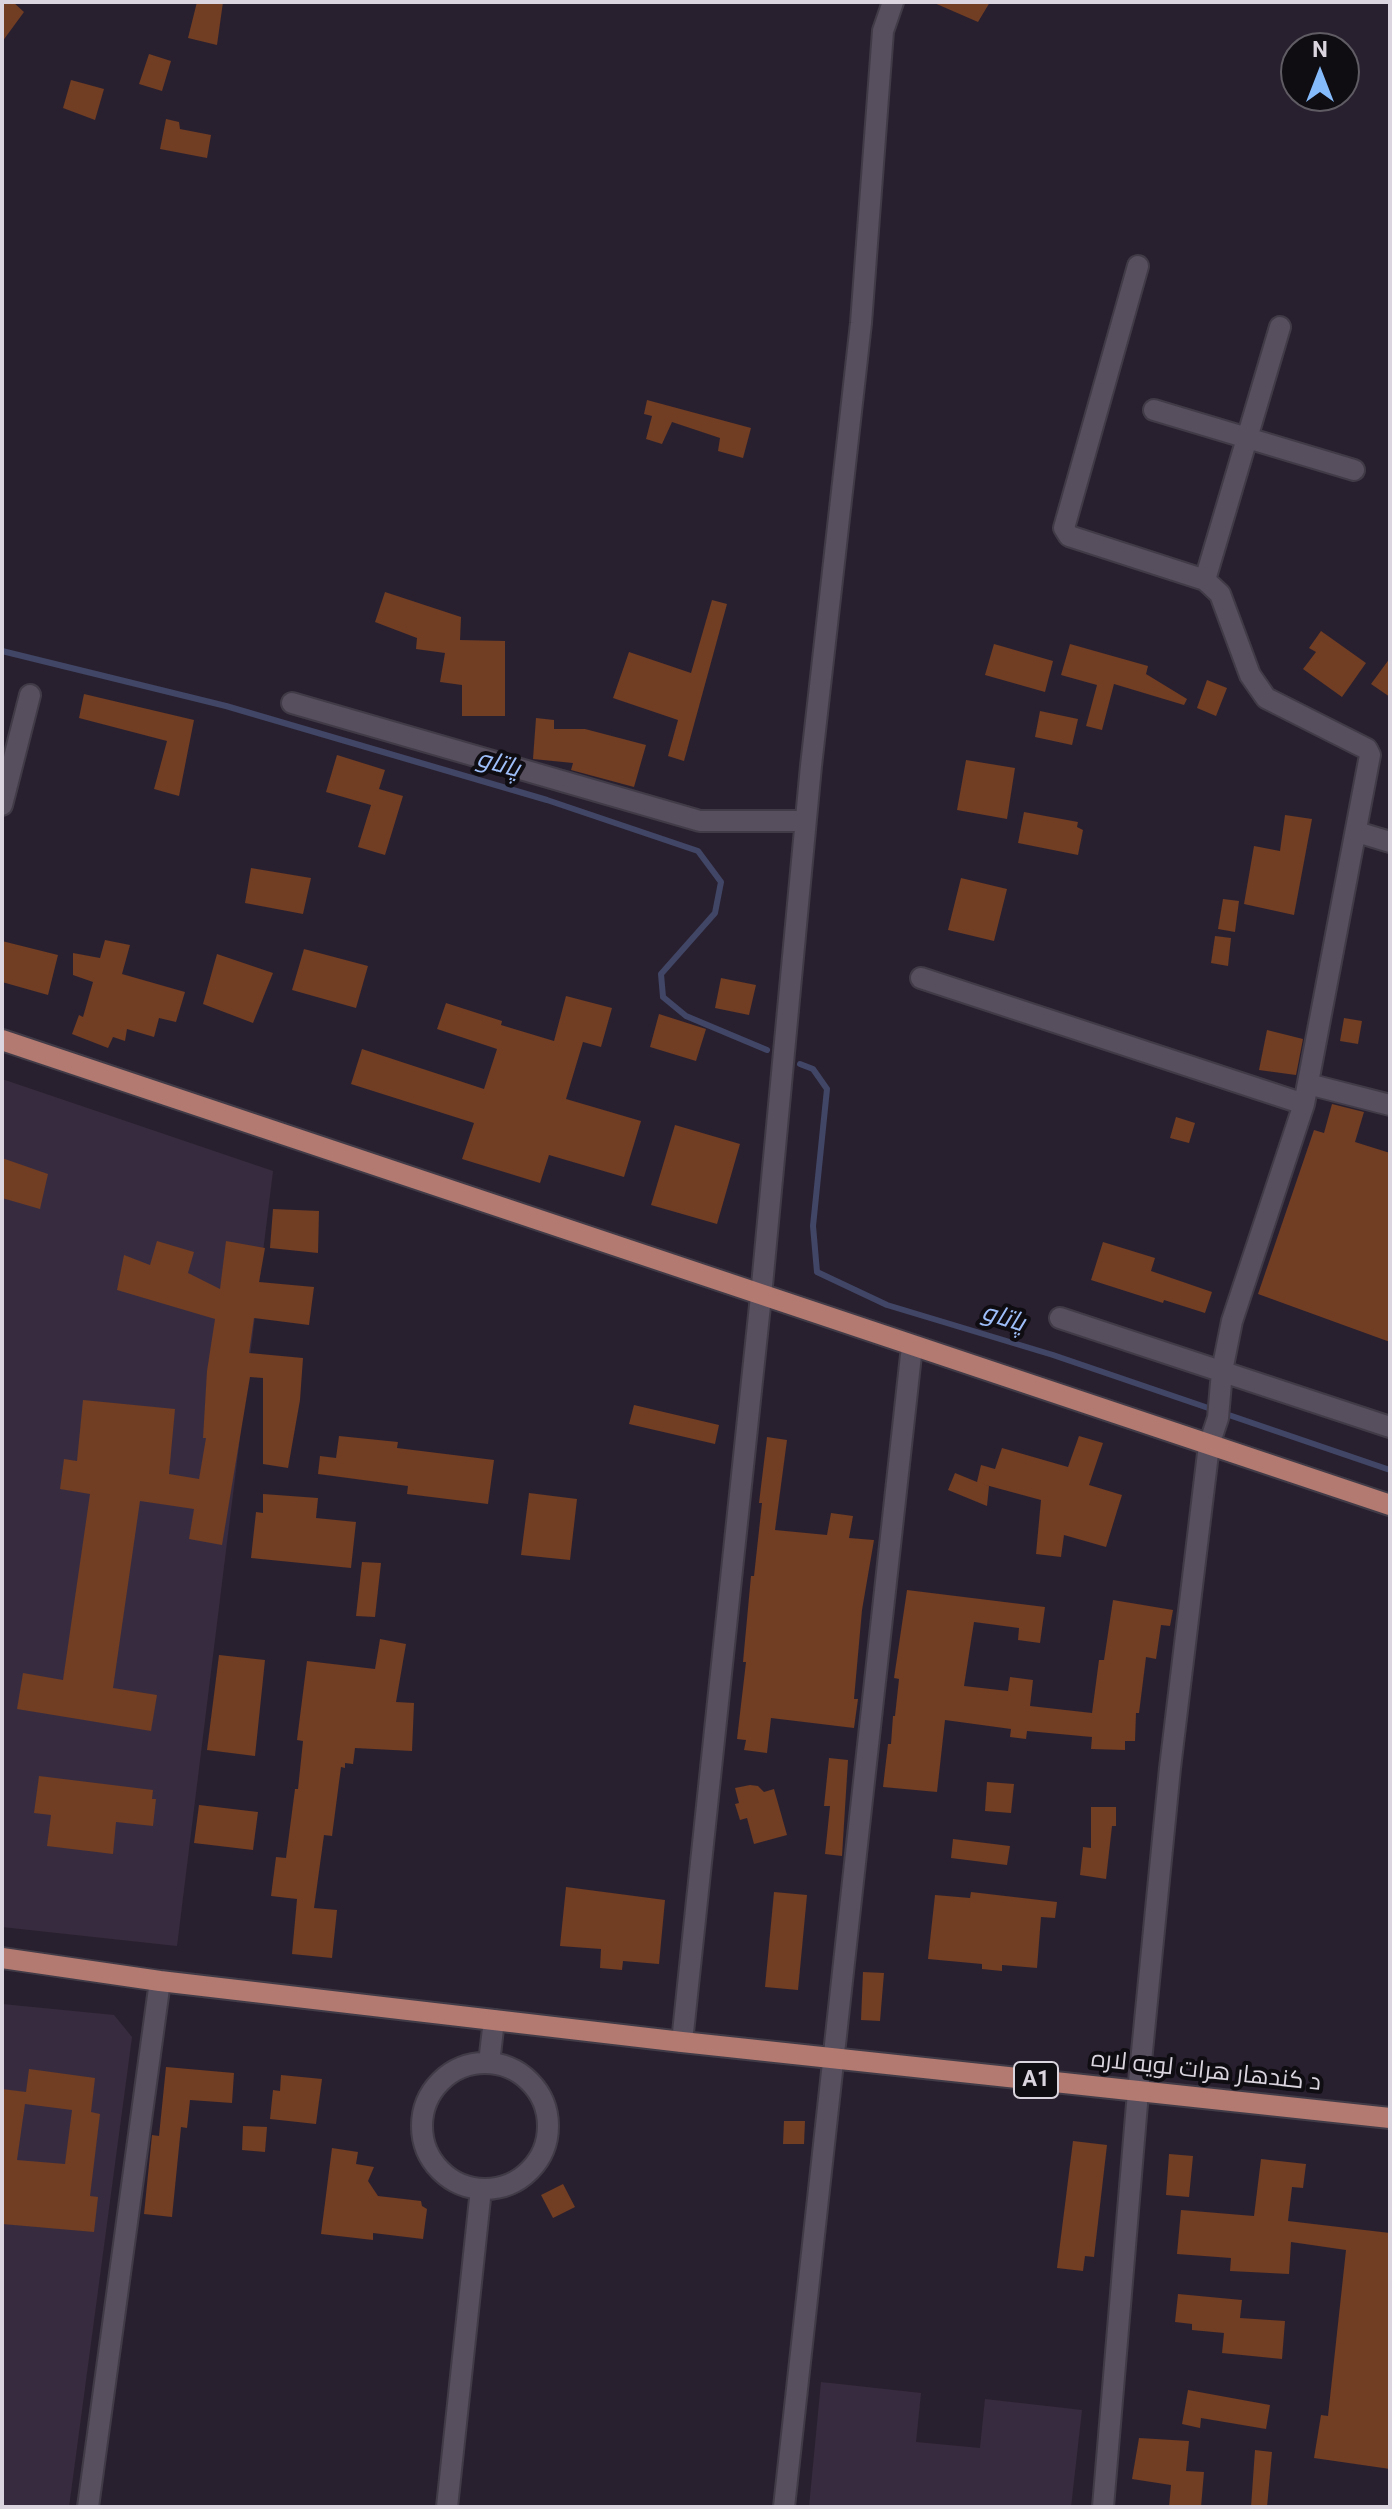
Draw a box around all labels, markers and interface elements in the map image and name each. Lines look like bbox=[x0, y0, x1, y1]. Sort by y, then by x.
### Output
north arrow bbox=[1280, 32, 1360, 112]
text: N bbox=[1312, 37, 1328, 62]
water label: پاتاو bbox=[473, 744, 523, 786]
water label: پاتاو bbox=[978, 1298, 1028, 1340]
street label: د کندهار هرات لویه لاره bbox=[1090, 2046, 1322, 2098]
road number: A1 bbox=[1014, 2062, 1058, 2098]

